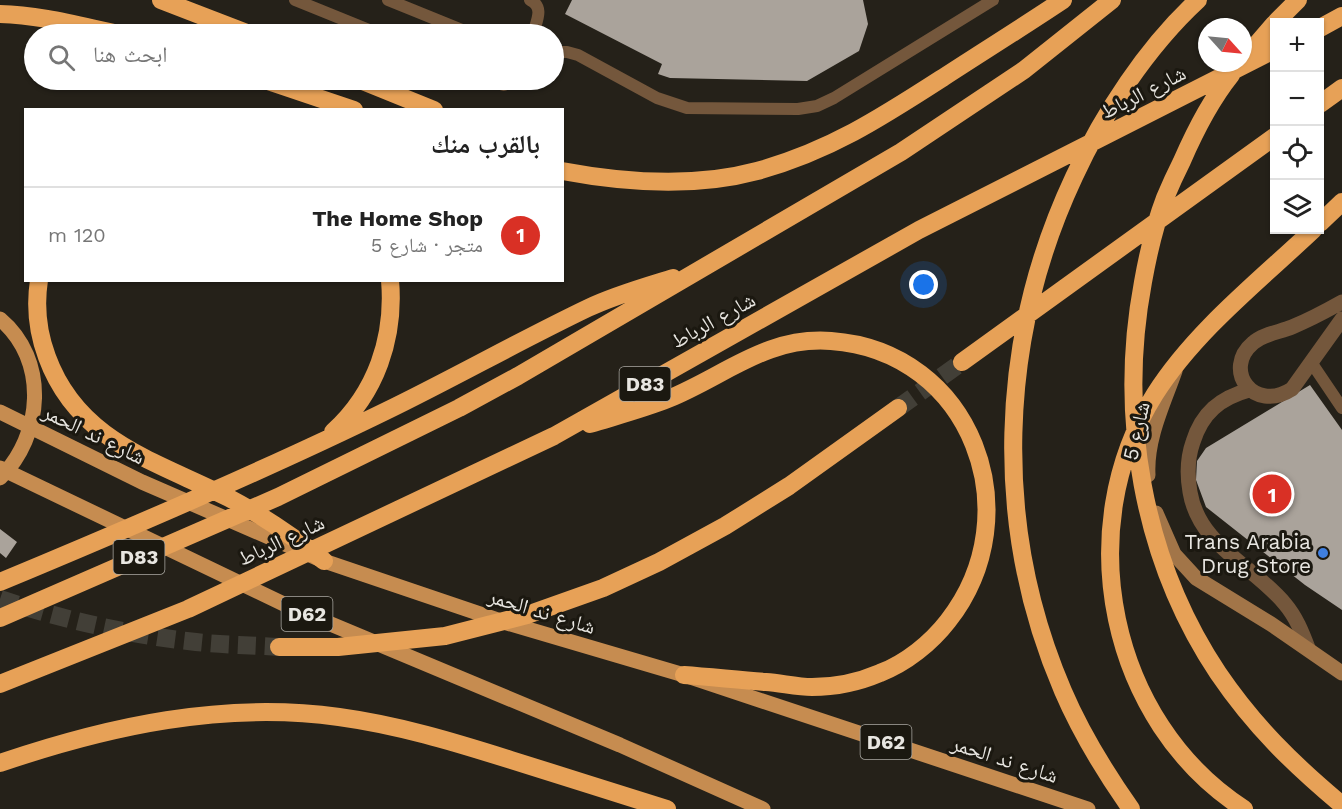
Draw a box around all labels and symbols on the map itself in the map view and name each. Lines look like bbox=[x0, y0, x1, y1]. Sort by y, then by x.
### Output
north arrow bbox=[1198, 18, 1252, 72]
street label: شارع الرباط bbox=[1096, 60, 1190, 125]
your location bbox=[909, 270, 938, 299]
street label: شارع الرباط bbox=[667, 287, 760, 354]
road number: D83 bbox=[620, 367, 670, 401]
street label: شارع ند الحمر bbox=[37, 398, 149, 470]
street label: شارع 5 bbox=[1117, 399, 1156, 463]
pin: 1 bbox=[1252, 472, 1292, 516]
street label: شارع الرباط bbox=[234, 509, 329, 572]
place label: Trans Arabia Drug Store bbox=[1185, 529, 1311, 578]
road number: D83 bbox=[114, 540, 164, 574]
marker: Trans Arabia Drug Store bbox=[1316, 546, 1330, 560]
street label: شارع ند الحمر bbox=[484, 583, 599, 640]
road number: D62 bbox=[282, 597, 332, 631]
road number: D62 bbox=[860, 725, 912, 759]
street label: شارع ند الحمر bbox=[947, 730, 1061, 789]

